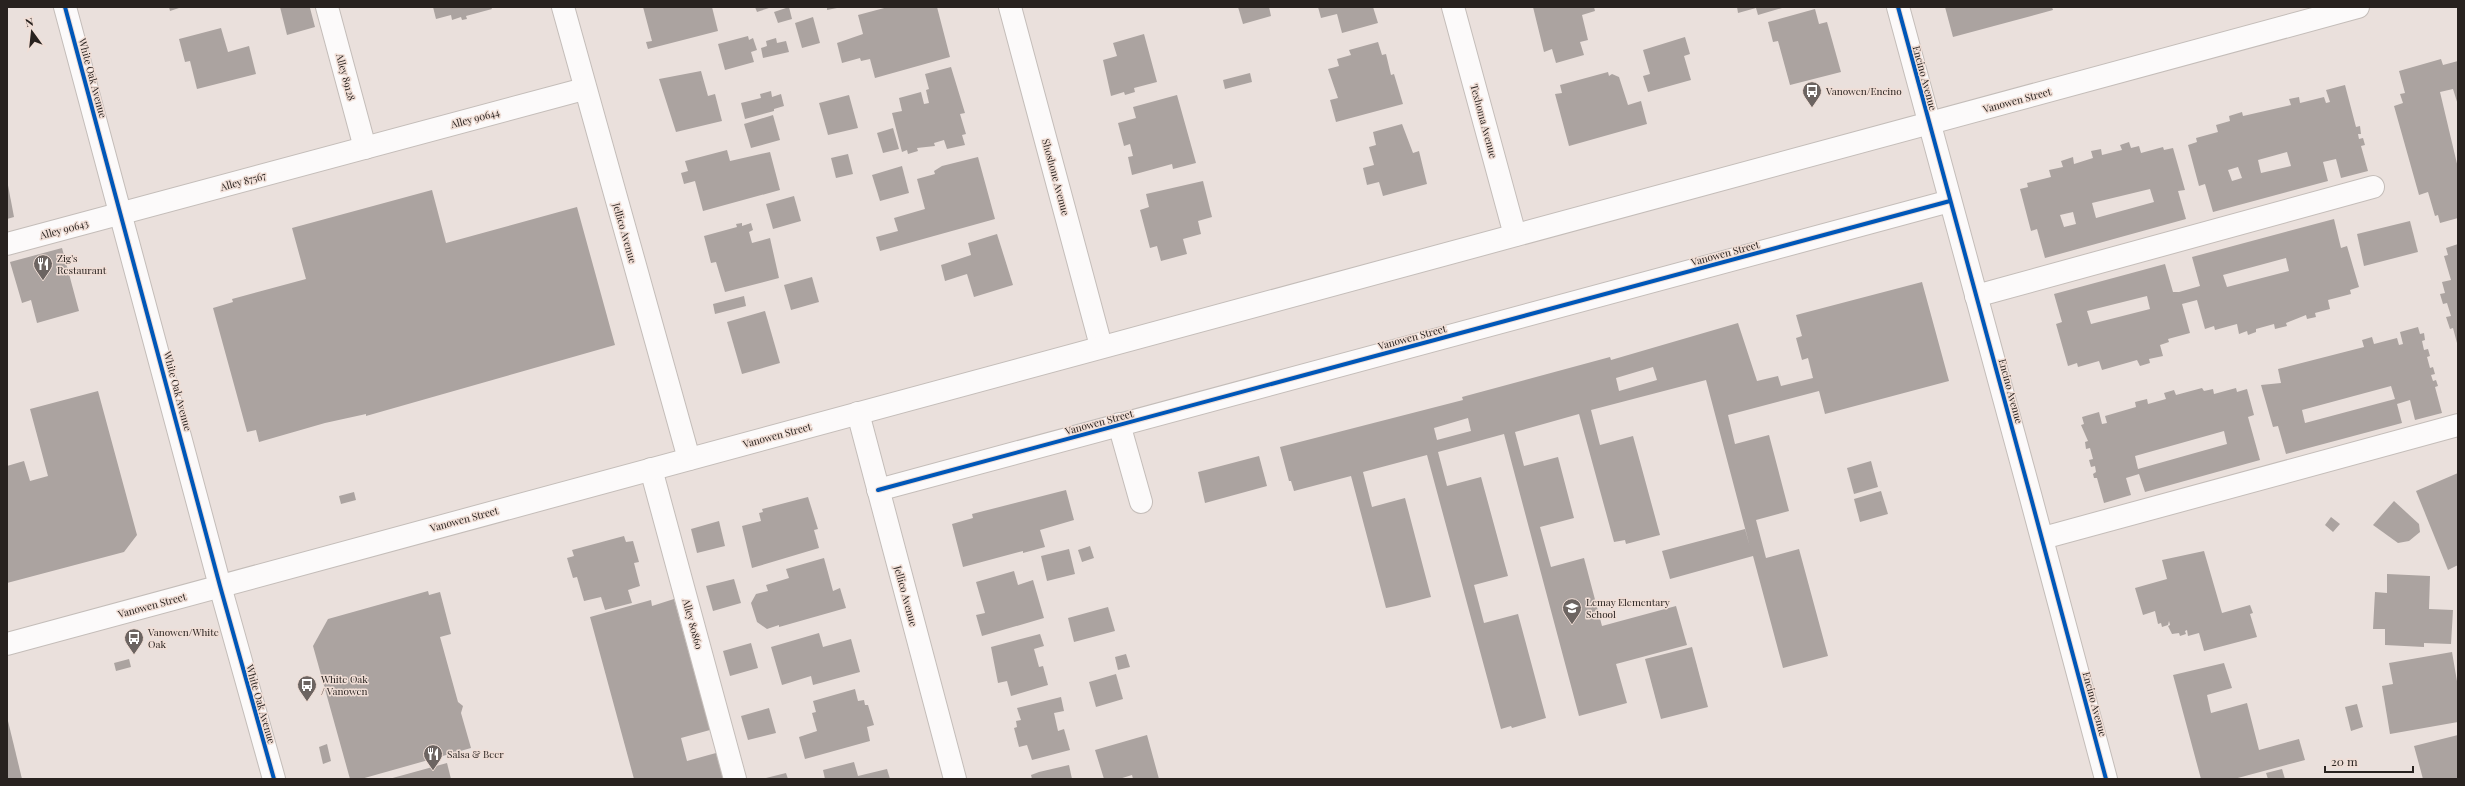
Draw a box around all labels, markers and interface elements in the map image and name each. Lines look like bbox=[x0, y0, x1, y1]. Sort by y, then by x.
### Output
north arrow bbox=[12, 12, 52, 52]
text: N bbox=[24, 14, 35, 30]
street label: White Oak Avenue bbox=[75, 36, 110, 119]
street label: Encino Avenue bbox=[1910, 44, 1940, 112]
street label: Alley 89128 bbox=[333, 51, 359, 102]
bus stop icon: Vanowen/Encino bbox=[1801, 80, 1823, 108]
street label: Texhoma Avenue bbox=[1467, 82, 1501, 160]
place label: Vanowen/Encino bbox=[1825, 84, 1902, 98]
street label: Vanowen Street bbox=[1980, 84, 2053, 116]
street label: Alley 90644 bbox=[448, 105, 501, 132]
street label: Shoshone Avenue bbox=[1039, 137, 1073, 217]
street label: Alley 87567 bbox=[218, 168, 267, 194]
street label: Jellico Avenue bbox=[609, 200, 640, 265]
street label: Alley 90643 bbox=[37, 216, 90, 242]
street label: Vanowen Street bbox=[1688, 237, 1761, 269]
place label: Zig's Restaurant bbox=[57, 251, 107, 277]
restaurant icon: Zig's Restaurant bbox=[32, 253, 54, 281]
street label: Vanowen Street bbox=[1375, 321, 1448, 353]
street label: White Oak Avenue bbox=[160, 349, 195, 432]
street label: Encino Avenue bbox=[1996, 357, 2026, 425]
street label: Vanowen Street bbox=[1062, 406, 1135, 438]
street label: Vanowen Street bbox=[740, 419, 813, 451]
street label: Vanowen Street bbox=[427, 503, 500, 535]
street label: Jellico Avenue bbox=[891, 563, 921, 628]
street label: Vanowen Street bbox=[115, 589, 188, 621]
place label: Lemay Elementary School bbox=[1586, 595, 1670, 621]
street label: Alley 80860 bbox=[679, 596, 706, 651]
school or university icon: Lemay Elementary School bbox=[1561, 597, 1583, 625]
place label: Vanowen/White Oak bbox=[147, 625, 219, 651]
bus stop icon: Vanowen/White Oak bbox=[123, 627, 145, 655]
street label: White Oak Avenue bbox=[243, 662, 279, 745]
street label: Encino Avenue bbox=[2080, 670, 2110, 738]
place label: White Oak / Vanowen bbox=[320, 672, 368, 698]
bus stop icon: White Oak / Vanowen bbox=[296, 674, 318, 702]
restaurant icon: Salsa & Beer bbox=[422, 743, 444, 771]
place label: Salsa & Beer bbox=[447, 747, 504, 761]
scale bar bbox=[2325, 748, 2413, 774]
text: 20 m bbox=[2331, 753, 2358, 769]

